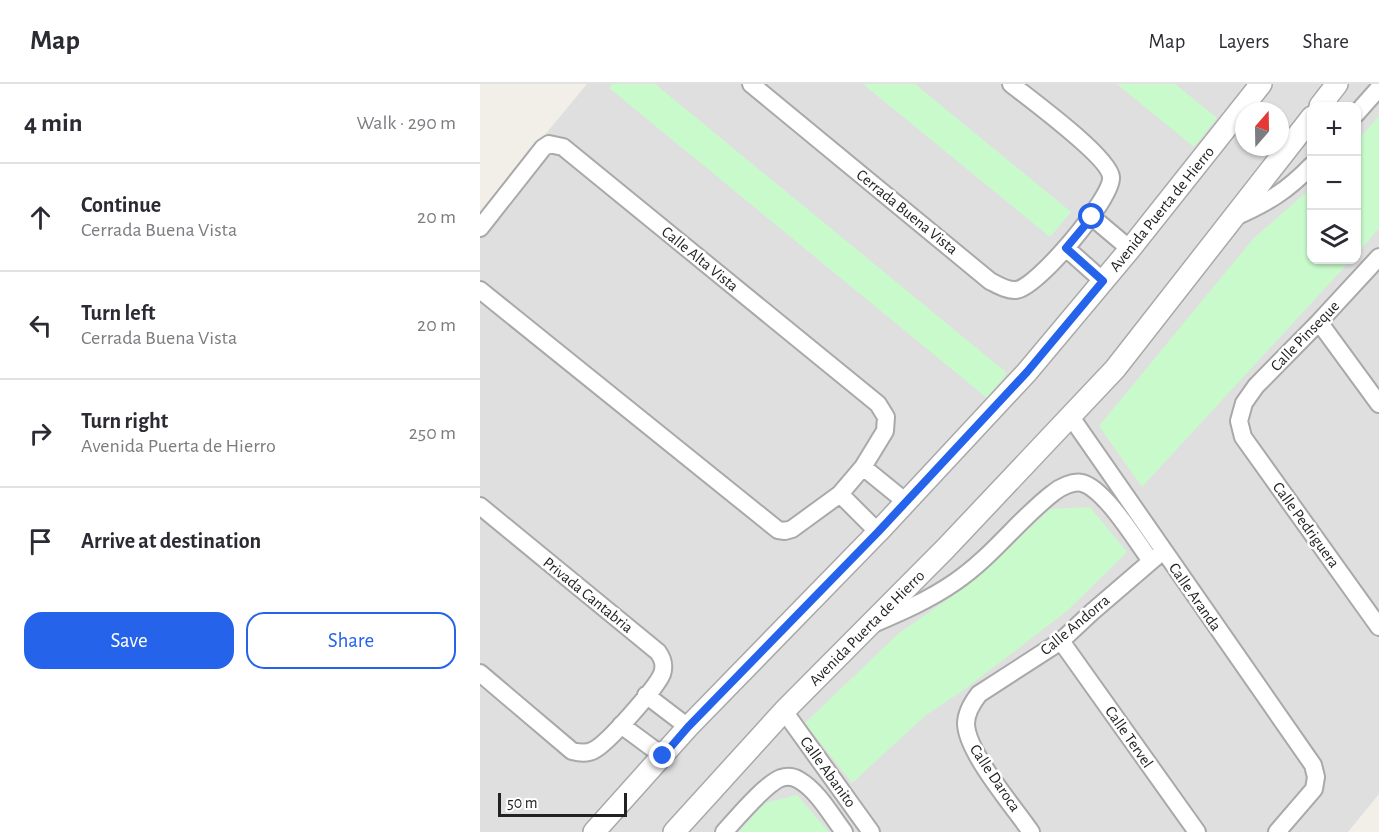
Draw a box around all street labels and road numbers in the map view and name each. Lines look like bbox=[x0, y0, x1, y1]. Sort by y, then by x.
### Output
street label: Avenida Puerta de Hierro bbox=[1107, 143, 1217, 275]
street label: Cerrada Buena Vista bbox=[853, 166, 961, 258]
street label: Calle Alta Vista bbox=[659, 223, 741, 295]
street label: Calle Pinseque bbox=[1268, 298, 1342, 374]
street label: Calle Pedriguera bbox=[1270, 479, 1342, 571]
street label: Privada Cantabria bbox=[540, 554, 636, 636]
street label: Calle Aranda bbox=[1166, 560, 1224, 634]
street label: Avenida Puerta de Hierro bbox=[806, 567, 928, 689]
street label: Calle Andorra bbox=[1037, 592, 1113, 658]
street label: Calle Tervel bbox=[1102, 703, 1156, 771]
street label: Calle Abanito bbox=[797, 734, 859, 810]
street label: Calle Daroca bbox=[967, 741, 1023, 815]

